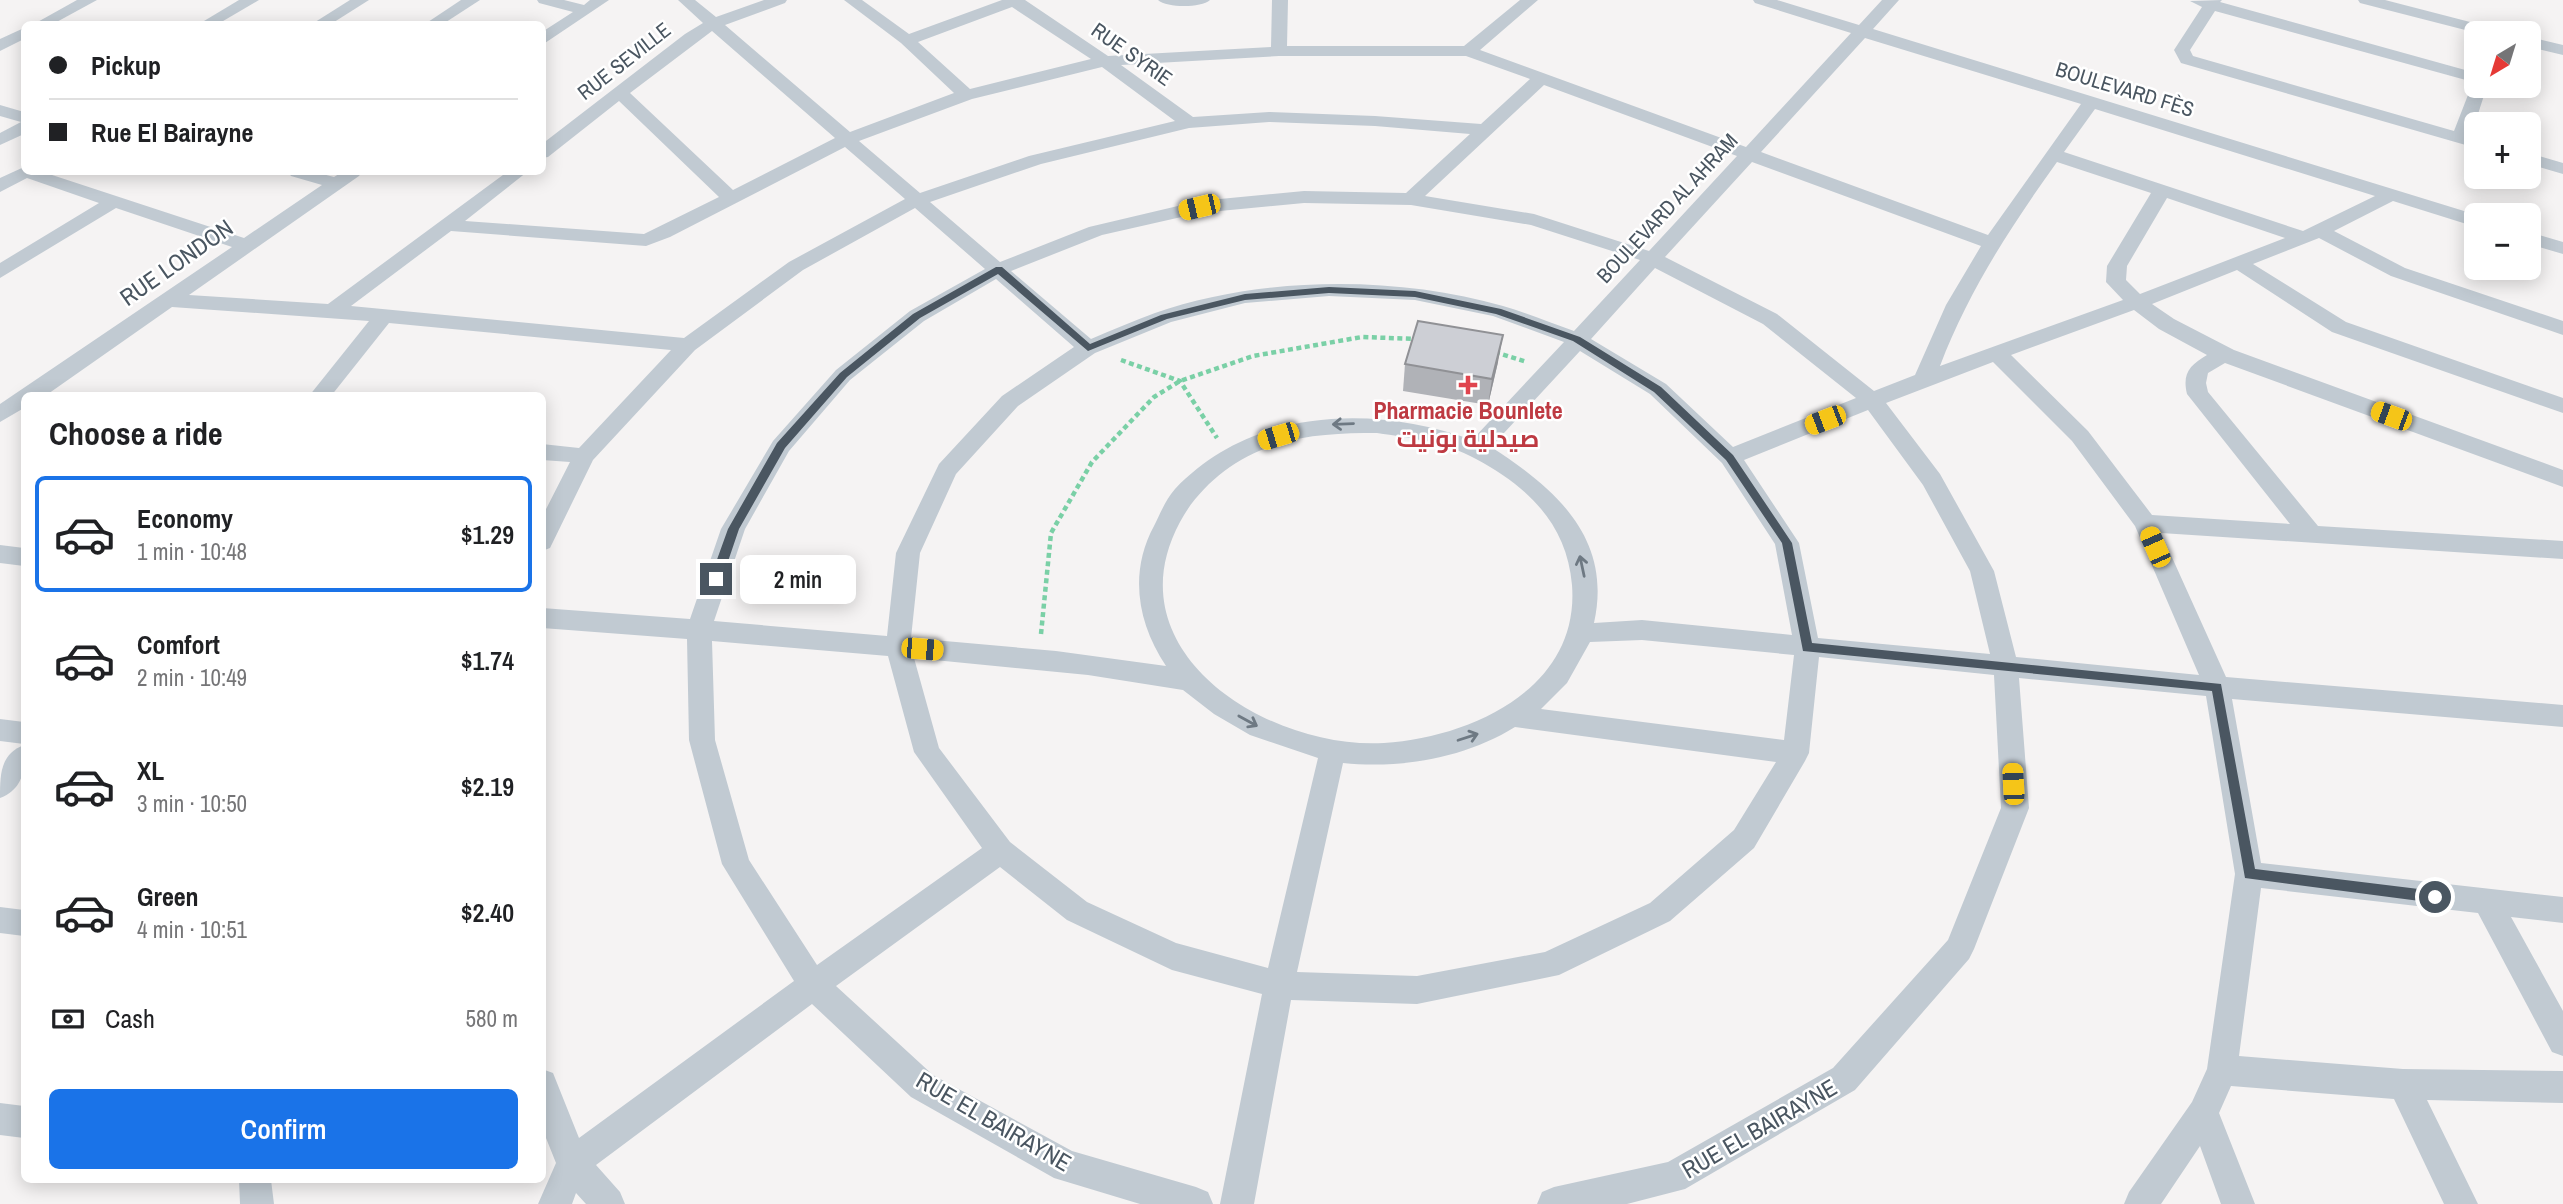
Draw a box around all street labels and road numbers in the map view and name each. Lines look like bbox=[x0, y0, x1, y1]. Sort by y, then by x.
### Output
street label: RUE SEVILLE bbox=[571, 15, 677, 107]
street label: RUE SYRIE bbox=[1086, 16, 1178, 92]
street label: BOULEVARD FÈS bbox=[2052, 54, 2198, 124]
street label: BOULEVARD AL AHRAM bbox=[1590, 127, 1744, 289]
street label: RUE LONDON bbox=[113, 211, 239, 313]
street label: RUE EL BAIRAYNE bbox=[911, 1064, 1077, 1178]
street label: RUE EL BAIRAYNE bbox=[1676, 1071, 1842, 1185]

